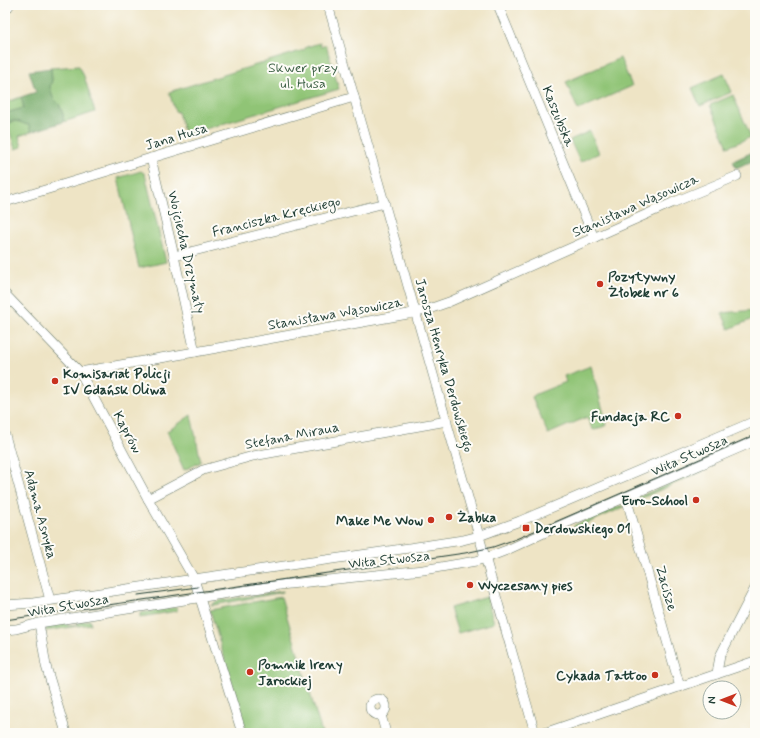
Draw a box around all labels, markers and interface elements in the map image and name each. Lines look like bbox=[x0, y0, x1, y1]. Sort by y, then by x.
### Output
park label: Skwer przy ul. Husa bbox=[268, 59, 338, 93]
street label: Kaszubska bbox=[538, 83, 579, 150]
street label: Jana Husa bbox=[143, 119, 209, 155]
street label: Stanisława Wąsowicza bbox=[569, 170, 702, 242]
street label: Wojciecha Drzymały bbox=[163, 189, 209, 315]
street label: Franciszka Kręckiego bbox=[210, 192, 342, 243]
place label: Pozytywny Żłobek nr 6 bbox=[608, 268, 679, 302]
street label: Jarosza Henryka Derdowskiego bbox=[409, 276, 478, 455]
marker: Pozytywny Żłobek nr 6 bbox=[595, 279, 605, 289]
street label: Stanisława Wąsowicza bbox=[266, 293, 405, 335]
place label: Komisariat Policji IV Gdańsk Oliwa bbox=[63, 365, 170, 399]
marker: Komisariat Policji IV Gdańsk Oliwa bbox=[50, 376, 60, 386]
street label: Kaprów bbox=[109, 408, 146, 457]
place label: Fundacja RC bbox=[591, 408, 670, 427]
marker: Fundacja RC bbox=[673, 411, 683, 421]
street label: Stefana Miraua bbox=[244, 418, 341, 454]
street label: Wita Stwosza bbox=[648, 431, 731, 481]
street label: Adama Asnyka bbox=[19, 468, 61, 561]
place label: Euro-School bbox=[621, 492, 688, 510]
marker: Euro-School bbox=[691, 495, 701, 505]
place label: Żabka bbox=[457, 509, 497, 527]
place label: Make Me Wow bbox=[336, 512, 423, 530]
marker: Żabka bbox=[444, 512, 454, 522]
marker: Make Me Wow bbox=[426, 515, 436, 525]
place label: Derdowskiego 01 bbox=[534, 520, 631, 539]
marker: Derdowskiego 01 bbox=[521, 523, 531, 533]
street label: Wita Stwosza bbox=[347, 547, 431, 573]
street label: Zacisze bbox=[651, 563, 681, 613]
place label: Wyczesany pies bbox=[477, 577, 573, 595]
marker: Wyczesany pies bbox=[465, 580, 475, 590]
street label: Wita Stwosza bbox=[26, 590, 110, 622]
place label: Pomnik Ireny Jarockiej bbox=[258, 656, 343, 691]
marker: Pomnik Ireny Jarockiej bbox=[245, 667, 255, 677]
place label: Cykada Tattoo bbox=[556, 667, 647, 685]
marker: Cykada Tattoo bbox=[650, 670, 660, 680]
north arrow bbox=[702, 680, 742, 720]
text: N bbox=[706, 696, 720, 704]

